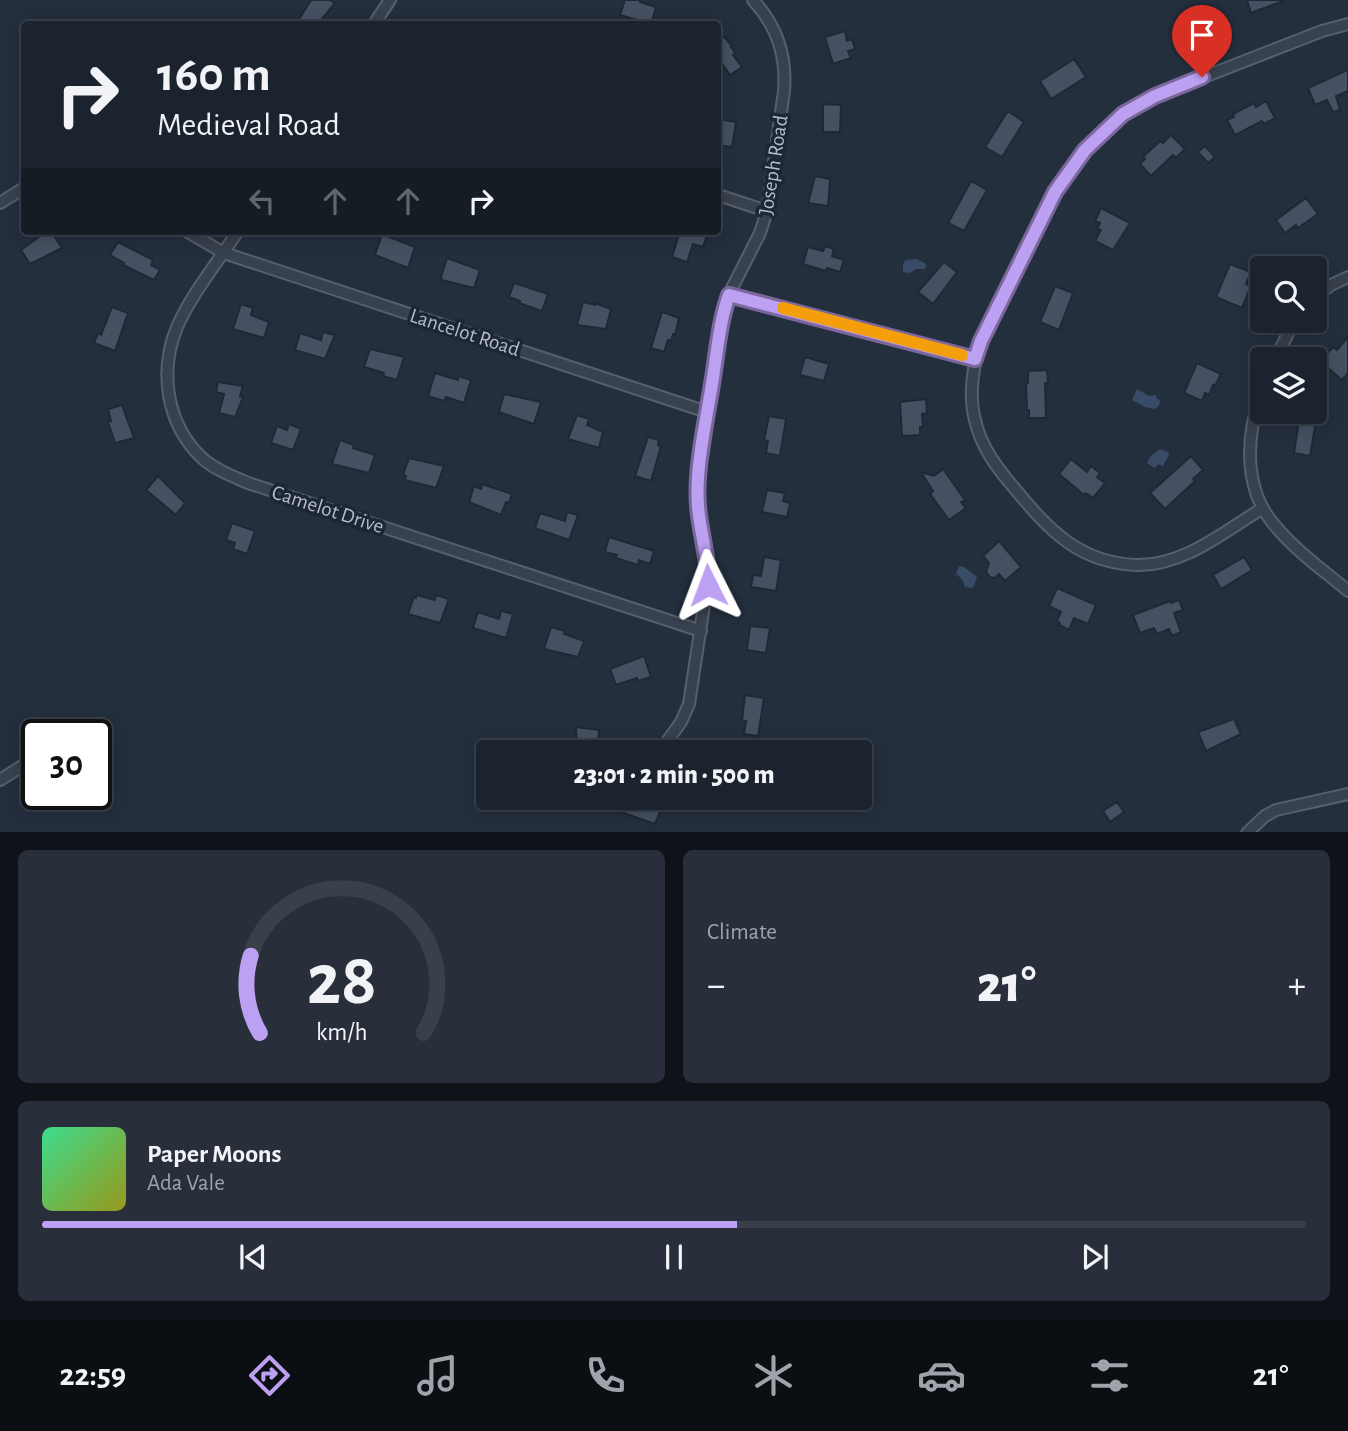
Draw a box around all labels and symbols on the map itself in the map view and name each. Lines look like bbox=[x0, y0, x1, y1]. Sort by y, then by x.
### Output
pin bbox=[1172, 5, 1232, 77]
street label: Joseph Road bbox=[755, 114, 792, 216]
street label: Lancelot Road bbox=[407, 305, 523, 360]
street label: Camelot Drive bbox=[269, 482, 386, 537]
position arrow bbox=[671, 548, 745, 622]
speed limit sign: 30 bbox=[21, 719, 112, 810]

